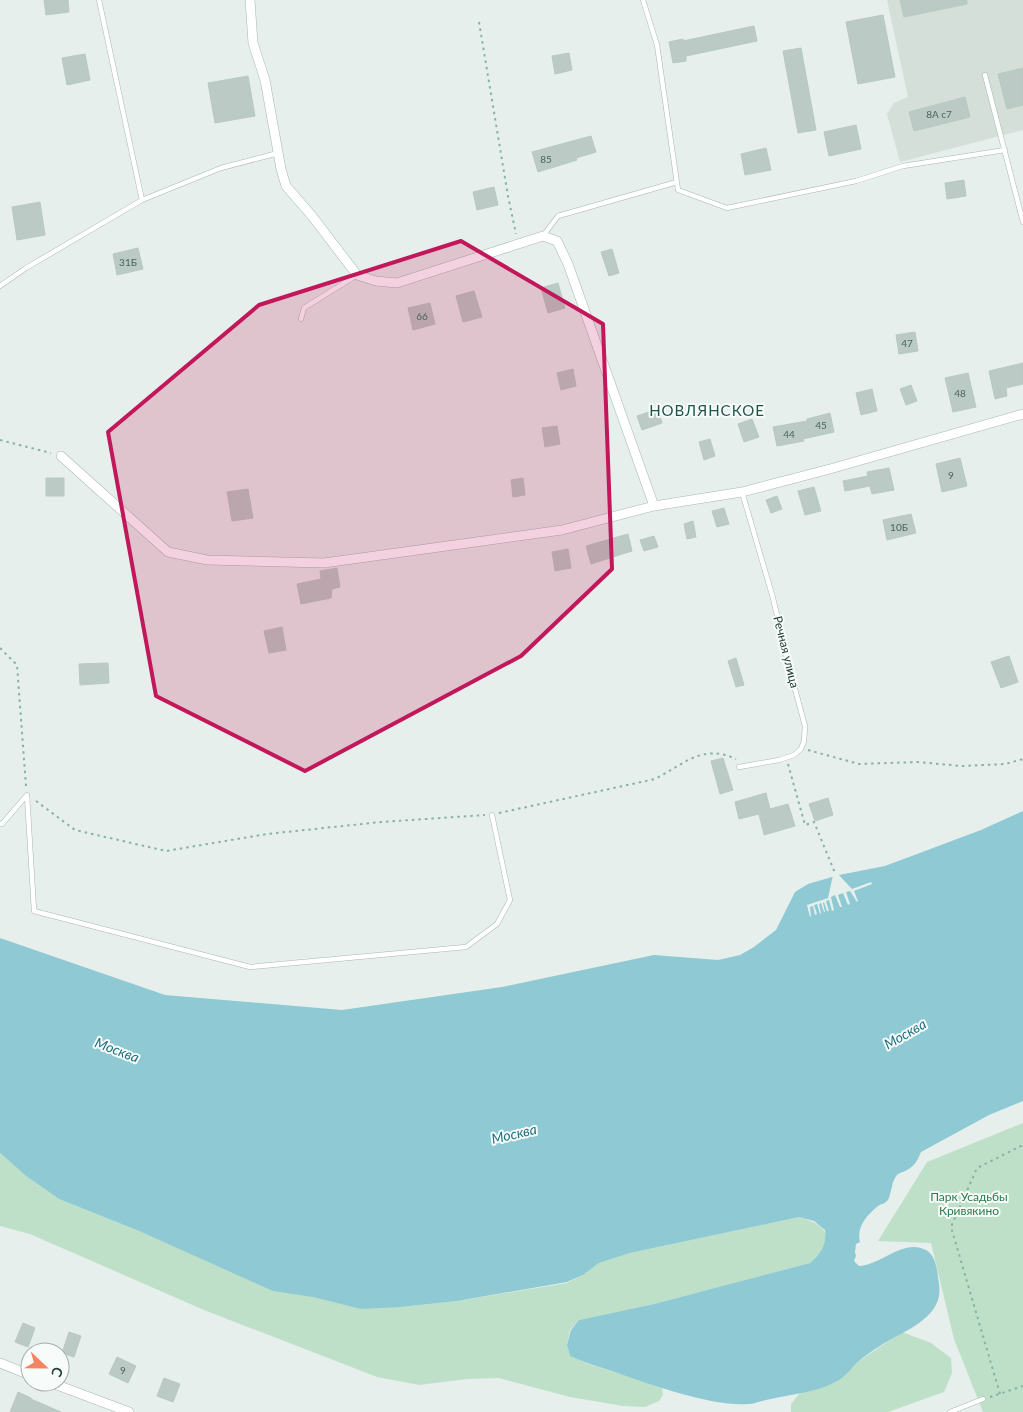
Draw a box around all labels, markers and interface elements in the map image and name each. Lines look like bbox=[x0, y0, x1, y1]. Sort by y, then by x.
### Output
house number: 8А с7 bbox=[926, 108, 952, 120]
house number: 85 bbox=[540, 153, 552, 165]
house number: 31Б bbox=[119, 256, 137, 268]
house number: 66 bbox=[416, 310, 428, 322]
house number: 47 bbox=[901, 337, 913, 349]
house number: 48 bbox=[954, 387, 966, 399]
district label: НОВЛЯНСКОЕ bbox=[649, 401, 765, 419]
house number: 45 bbox=[815, 419, 827, 431]
house number: 44 bbox=[783, 428, 795, 440]
house number: 9 bbox=[948, 469, 954, 481]
house number: 10Б bbox=[890, 521, 908, 533]
street label: Речная улица bbox=[770, 614, 803, 690]
water label: Москва bbox=[881, 1015, 929, 1052]
water label: Москва bbox=[93, 1033, 142, 1066]
water label: Москва bbox=[490, 1120, 538, 1147]
park label: Парк Усадьбы Кривякино bbox=[930, 1189, 1008, 1218]
north arrow bbox=[20, 1342, 70, 1392]
house number: 9 bbox=[120, 1364, 126, 1376]
text: С bbox=[48, 1365, 67, 1380]

